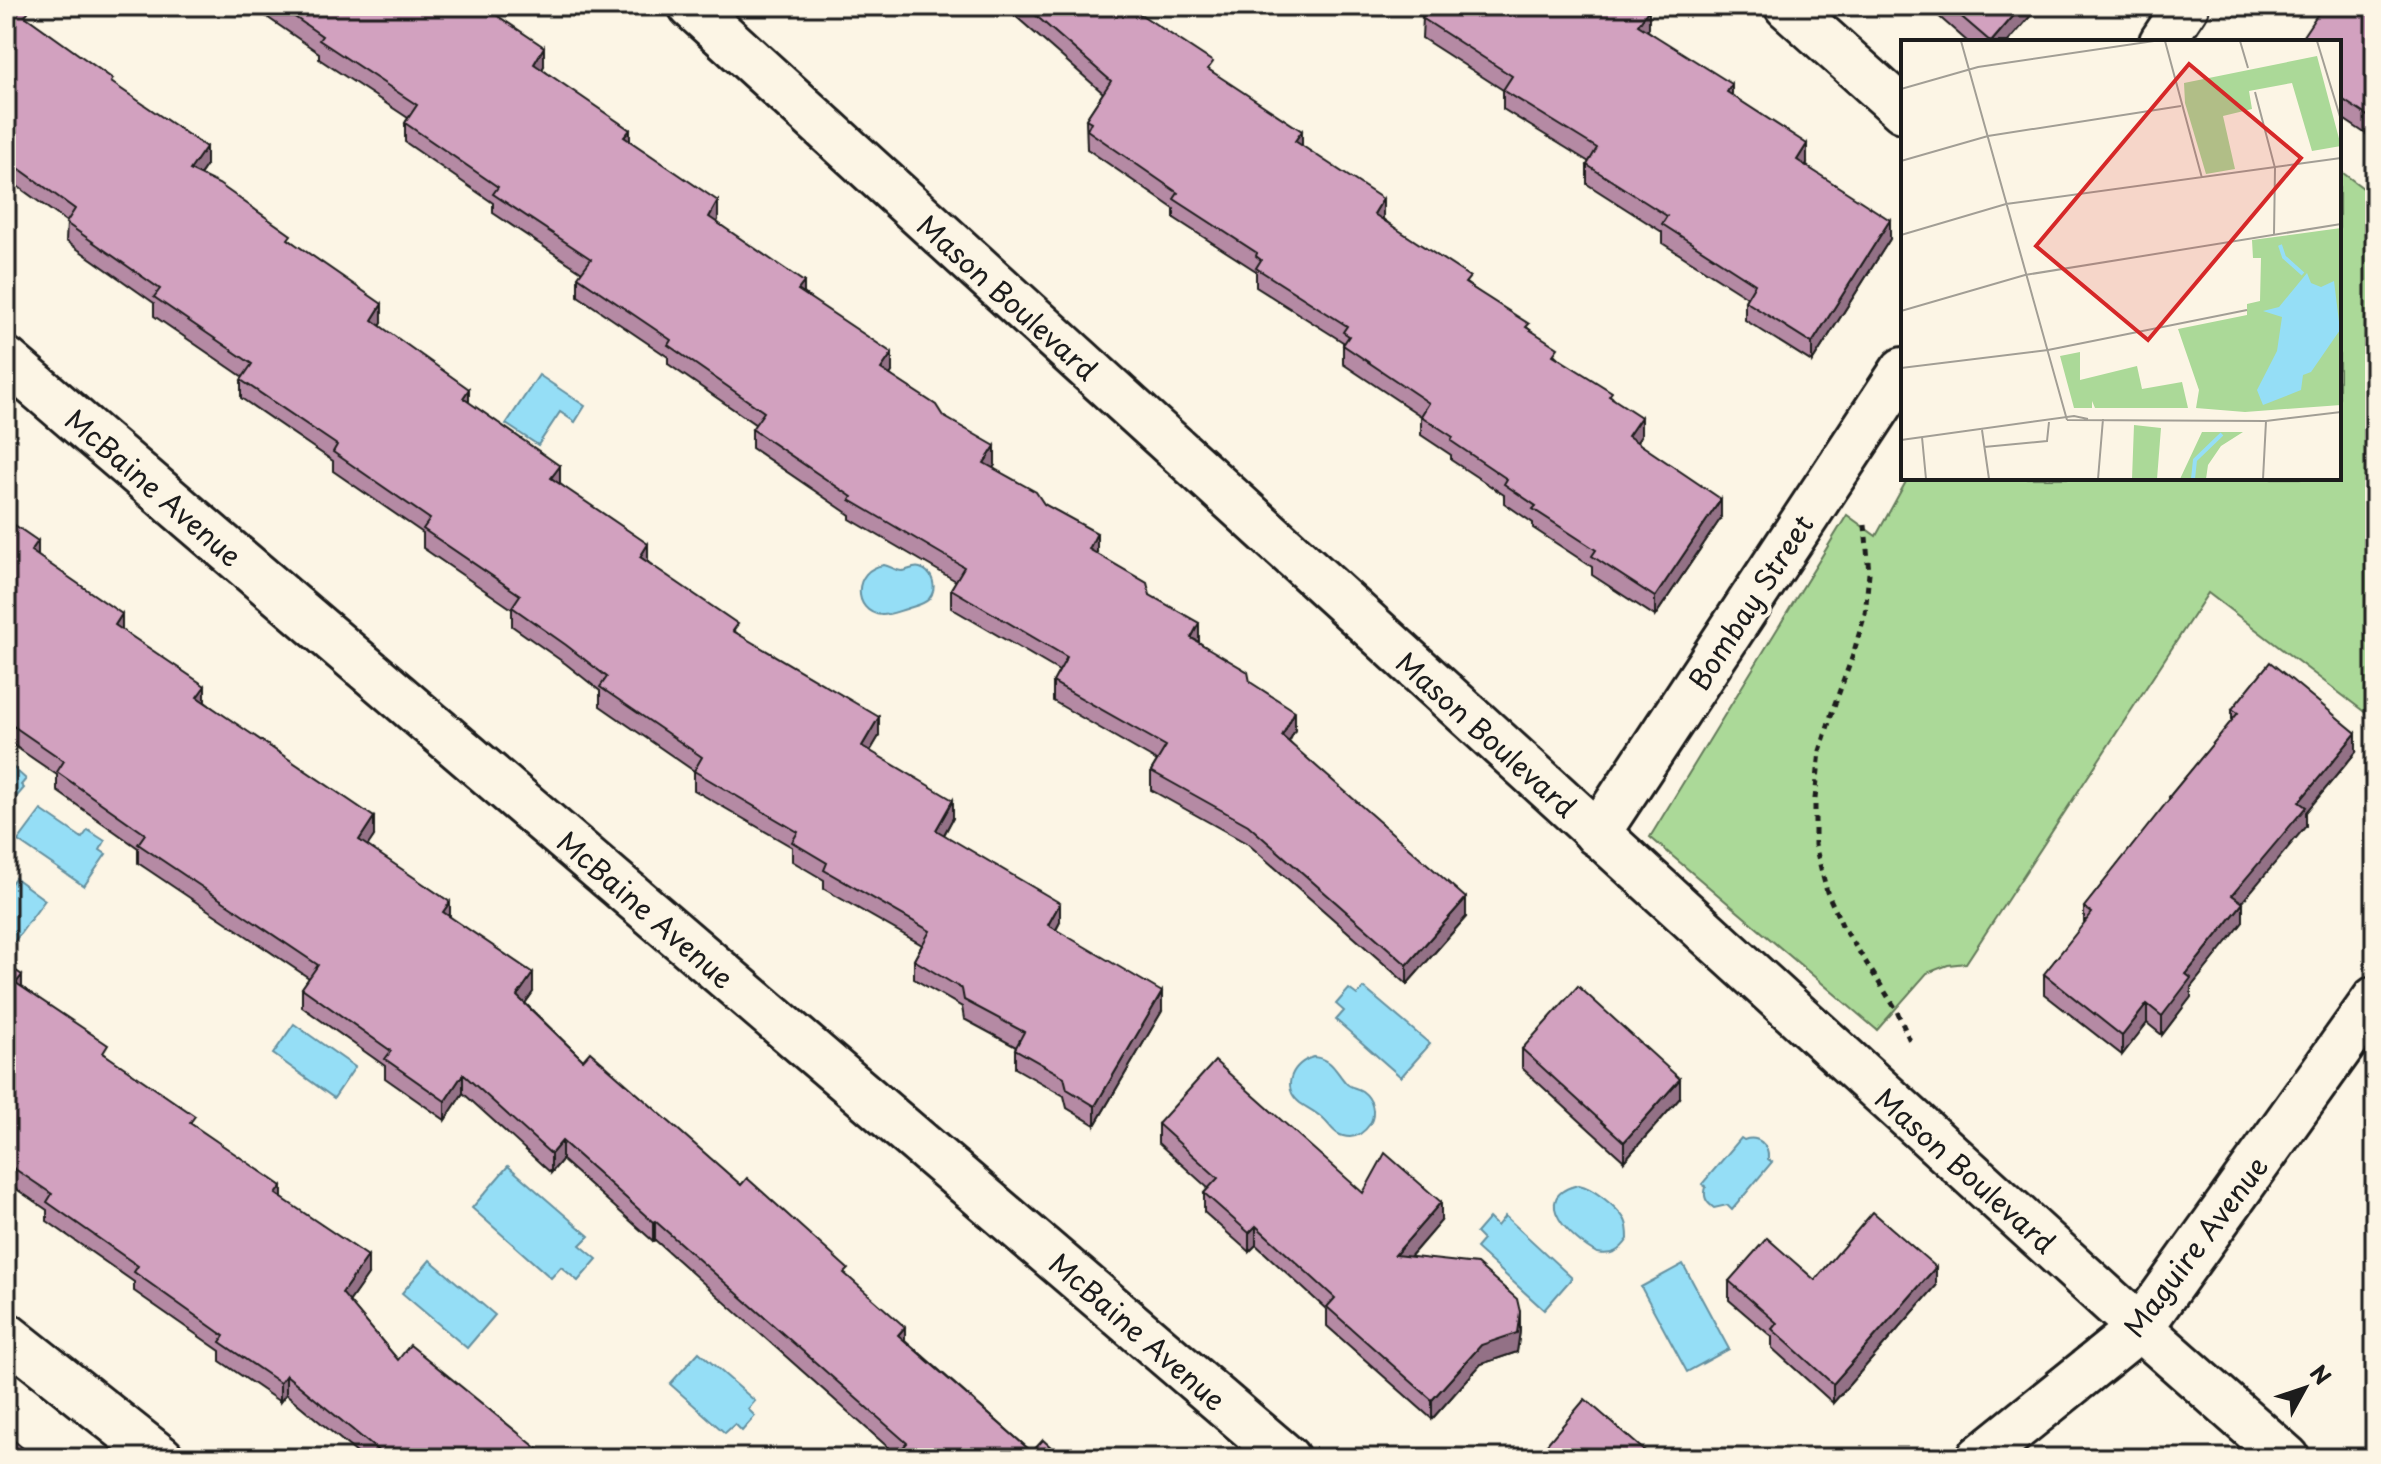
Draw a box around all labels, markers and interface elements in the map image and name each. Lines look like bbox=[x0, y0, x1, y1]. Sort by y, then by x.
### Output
inset map bbox=[1901, 40, 2341, 480]
street label: Mason Boulevard bbox=[908, 204, 1108, 390]
street label: McBaine Avenue bbox=[56, 398, 252, 576]
street label: Bombay Street bbox=[1677, 506, 1823, 698]
street label: Mason Boulevard bbox=[1387, 641, 1587, 827]
street label: McBaine Avenue bbox=[548, 820, 744, 998]
street label: Mason Boulevard bbox=[1866, 1077, 2066, 1263]
street label: Maguire Avenue bbox=[2112, 1146, 2278, 1346]
street label: McBaine Avenue bbox=[1040, 1242, 1236, 1420]
north arrow bbox=[2265, 1348, 2345, 1428]
text: N bbox=[2303, 1357, 2340, 1391]

